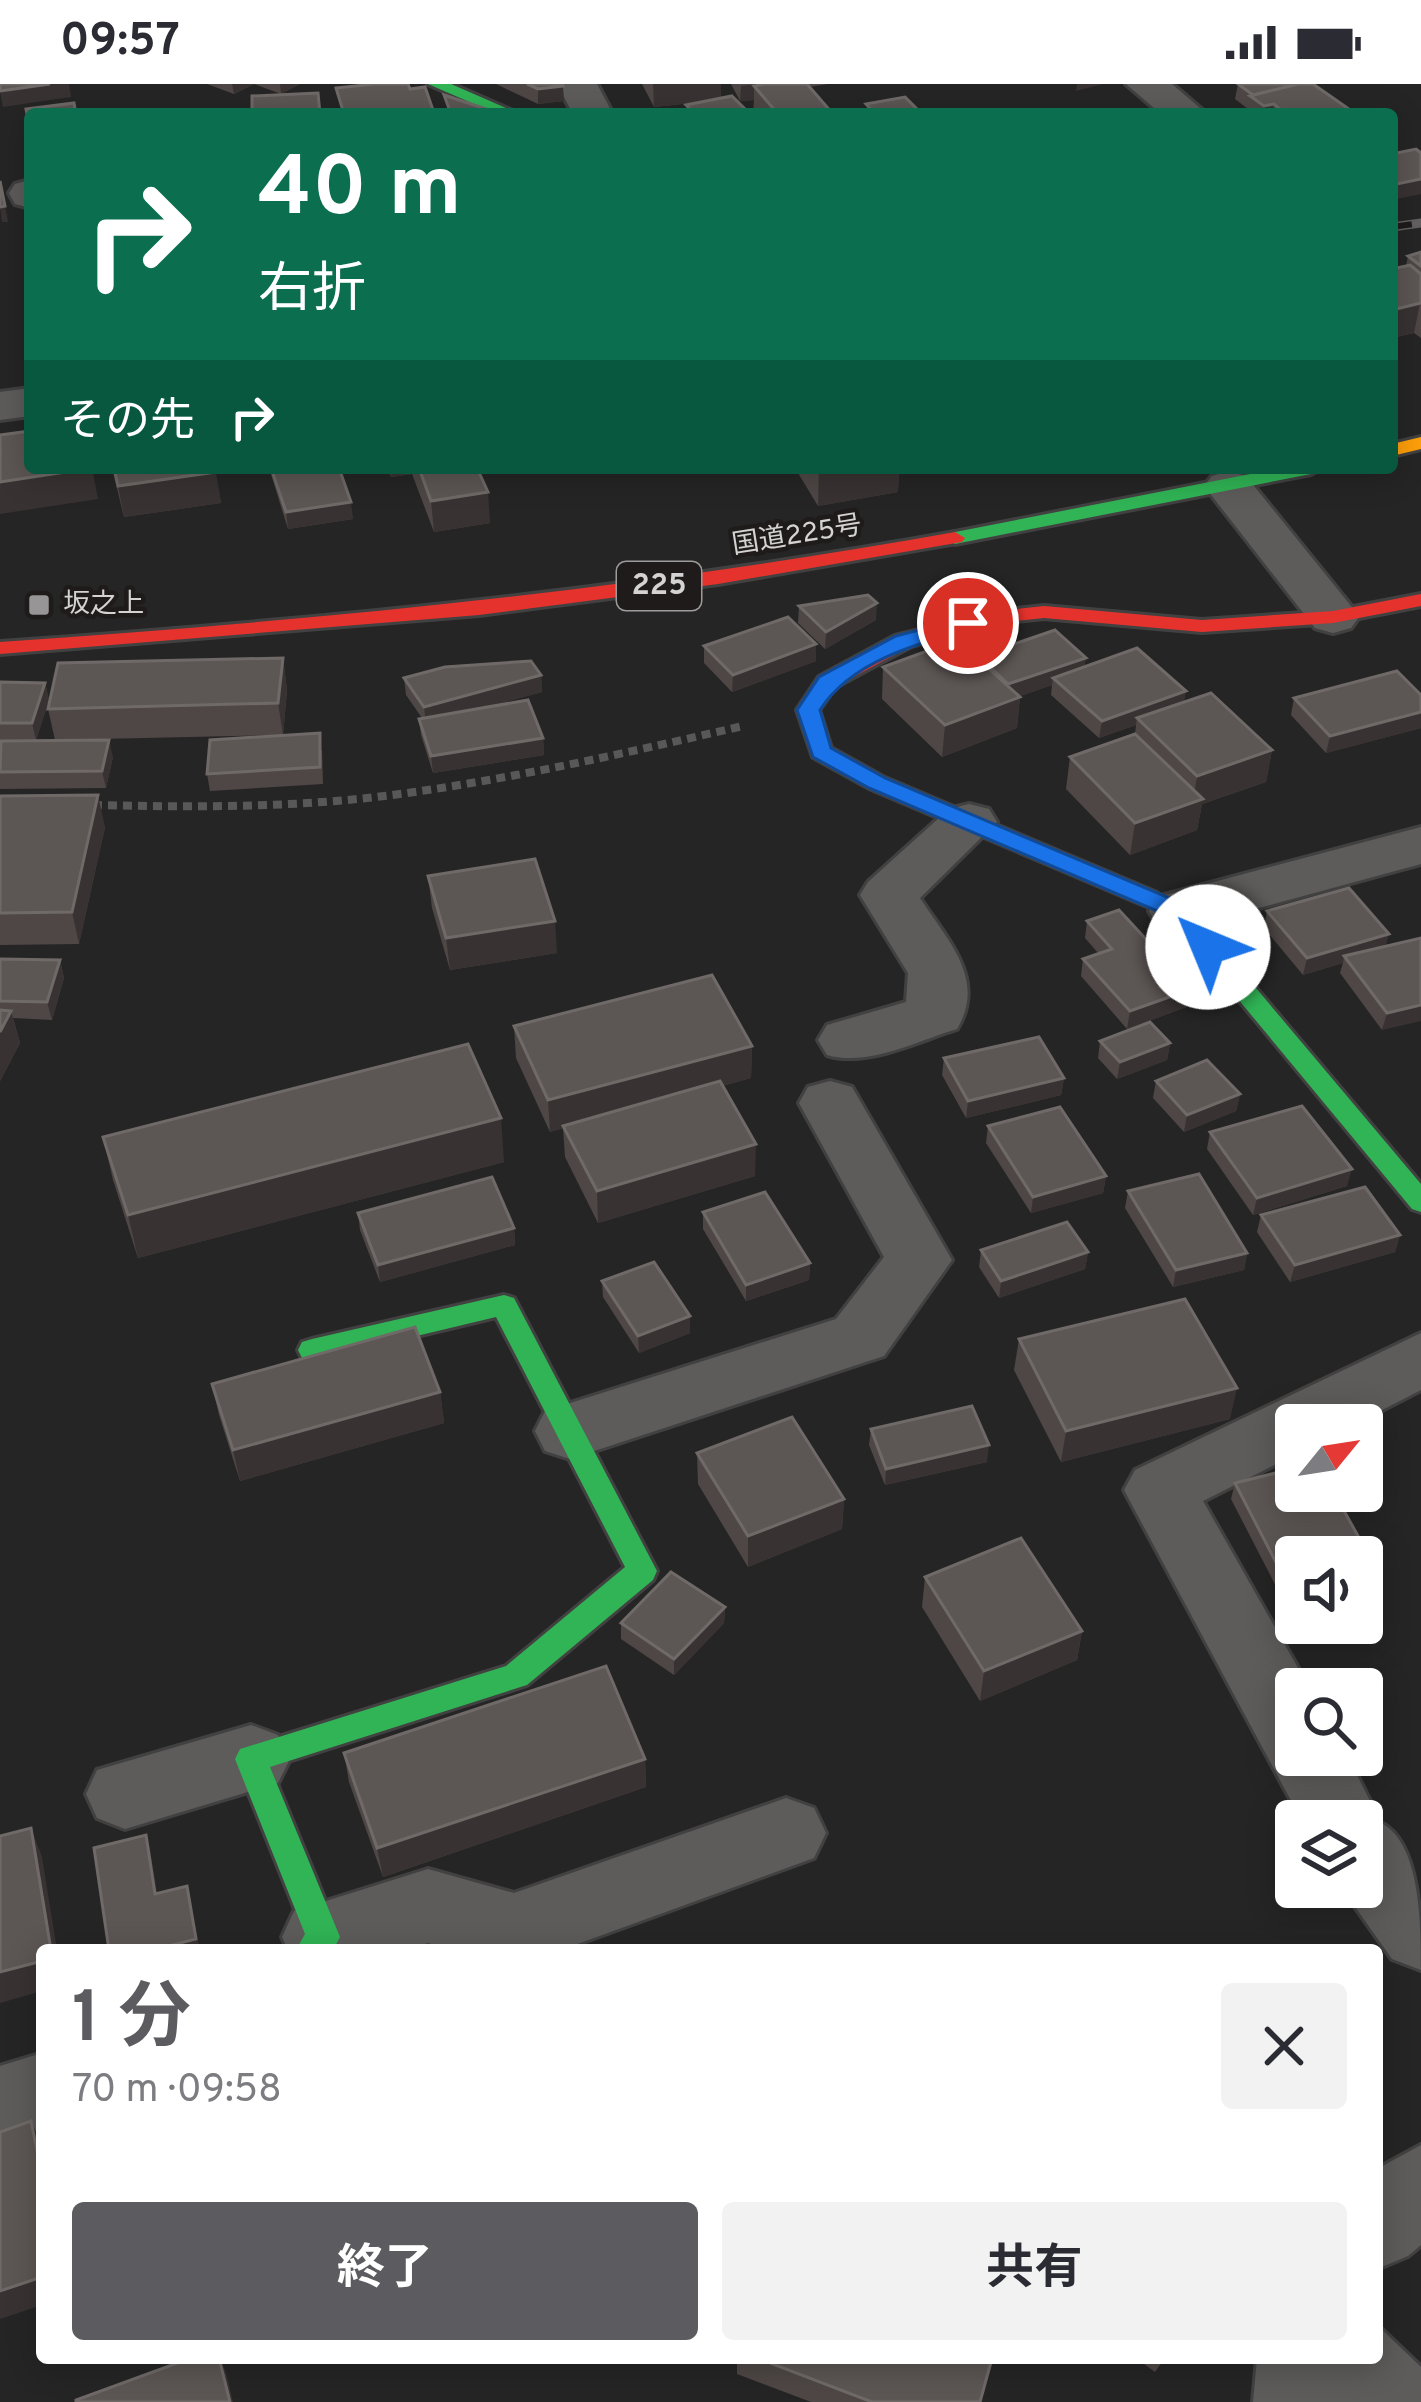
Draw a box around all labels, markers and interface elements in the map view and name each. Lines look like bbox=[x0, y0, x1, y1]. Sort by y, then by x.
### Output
text: 09:57 bbox=[60, 14, 180, 71]
text: 40 m bbox=[258, 139, 462, 245]
icon: right bbox=[60, 156, 216, 312]
text: 右折 bbox=[258, 258, 366, 327]
icon: right bbox=[219, 384, 285, 450]
text: その先 bbox=[60, 395, 195, 452]
street label: 国道225号 bbox=[730, 509, 864, 563]
road number: 225 bbox=[617, 562, 701, 610]
pin bbox=[917, 572, 1019, 674]
place label: 坂之上 bbox=[63, 588, 144, 622]
icon: arrive bbox=[935, 590, 1001, 656]
marker: 坂之上 bbox=[26, 592, 52, 618]
position arrow bbox=[1145, 884, 1271, 1010]
north arrow bbox=[1275, 1404, 1383, 1512]
map controls bbox=[1275, 1404, 1383, 1908]
button: sound bbox=[1275, 1536, 1383, 1644]
button: search bbox=[1275, 1668, 1383, 1776]
button: layers bbox=[1275, 1800, 1383, 1908]
text: 1 分 bbox=[72, 1976, 191, 2068]
button: close bbox=[1221, 1983, 1347, 2109]
text: 70 m · 09:58 bbox=[72, 2067, 282, 2116]
button: 終了 bbox=[72, 2202, 698, 2340]
button: 共有 bbox=[722, 2202, 1347, 2340]

